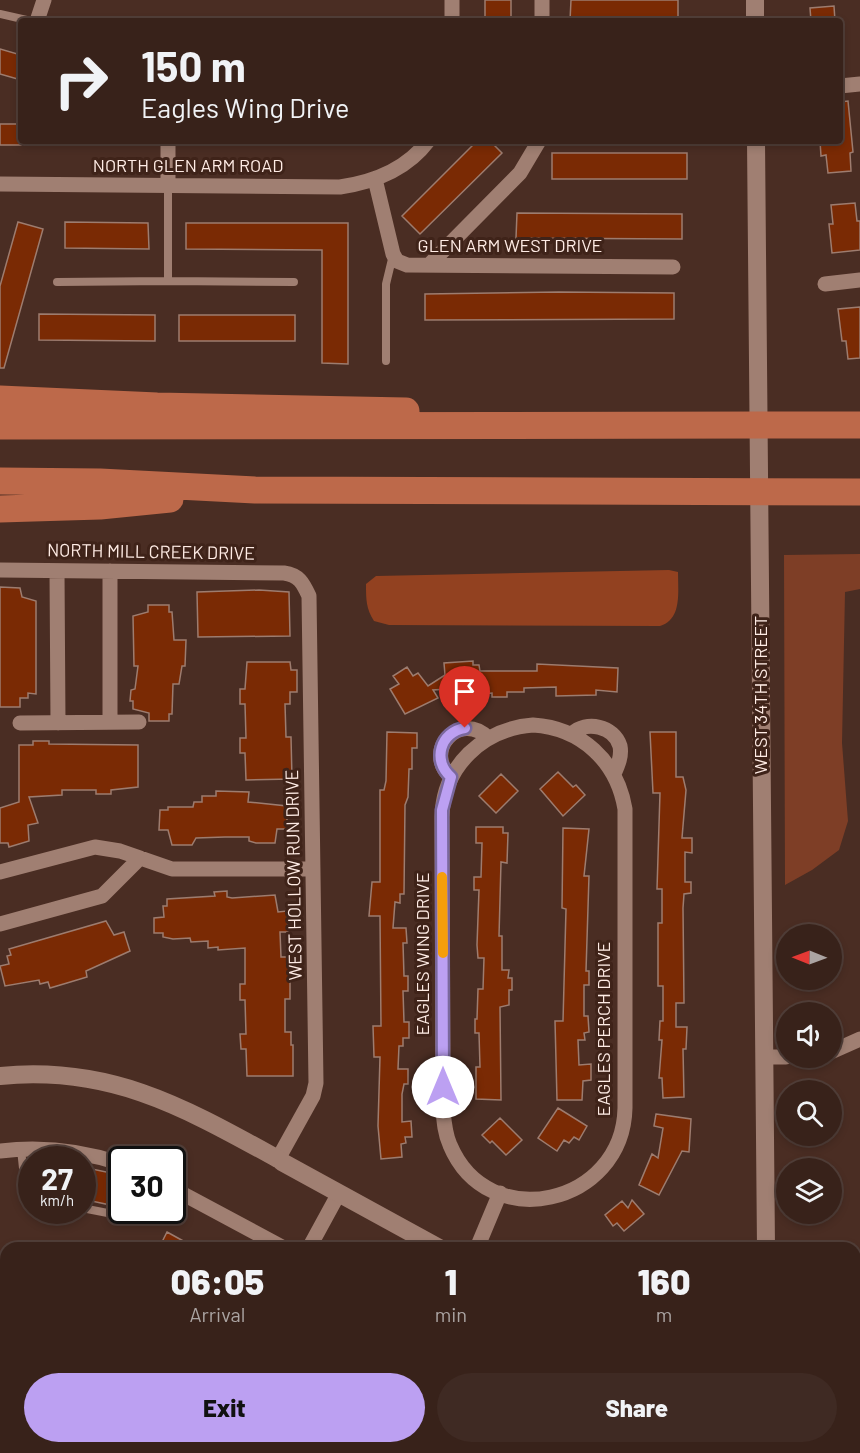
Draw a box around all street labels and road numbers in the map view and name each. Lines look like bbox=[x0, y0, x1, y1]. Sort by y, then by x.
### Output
street label: NORTH GLEN ARM ROAD bbox=[93, 154, 283, 176]
street label: GLEN ARM WEST DRIVE bbox=[418, 234, 602, 256]
street label: NORTH MILL CREEK DRIVE bbox=[47, 538, 255, 564]
street label: WEST 34TH STREET bbox=[749, 616, 771, 774]
street label: WEST HOLLOW RUN DRIVE bbox=[280, 769, 306, 981]
street label: EAGLES WING DRIVE bbox=[411, 872, 433, 1036]
street label: EAGLES PERCH DRIVE bbox=[592, 942, 614, 1116]

